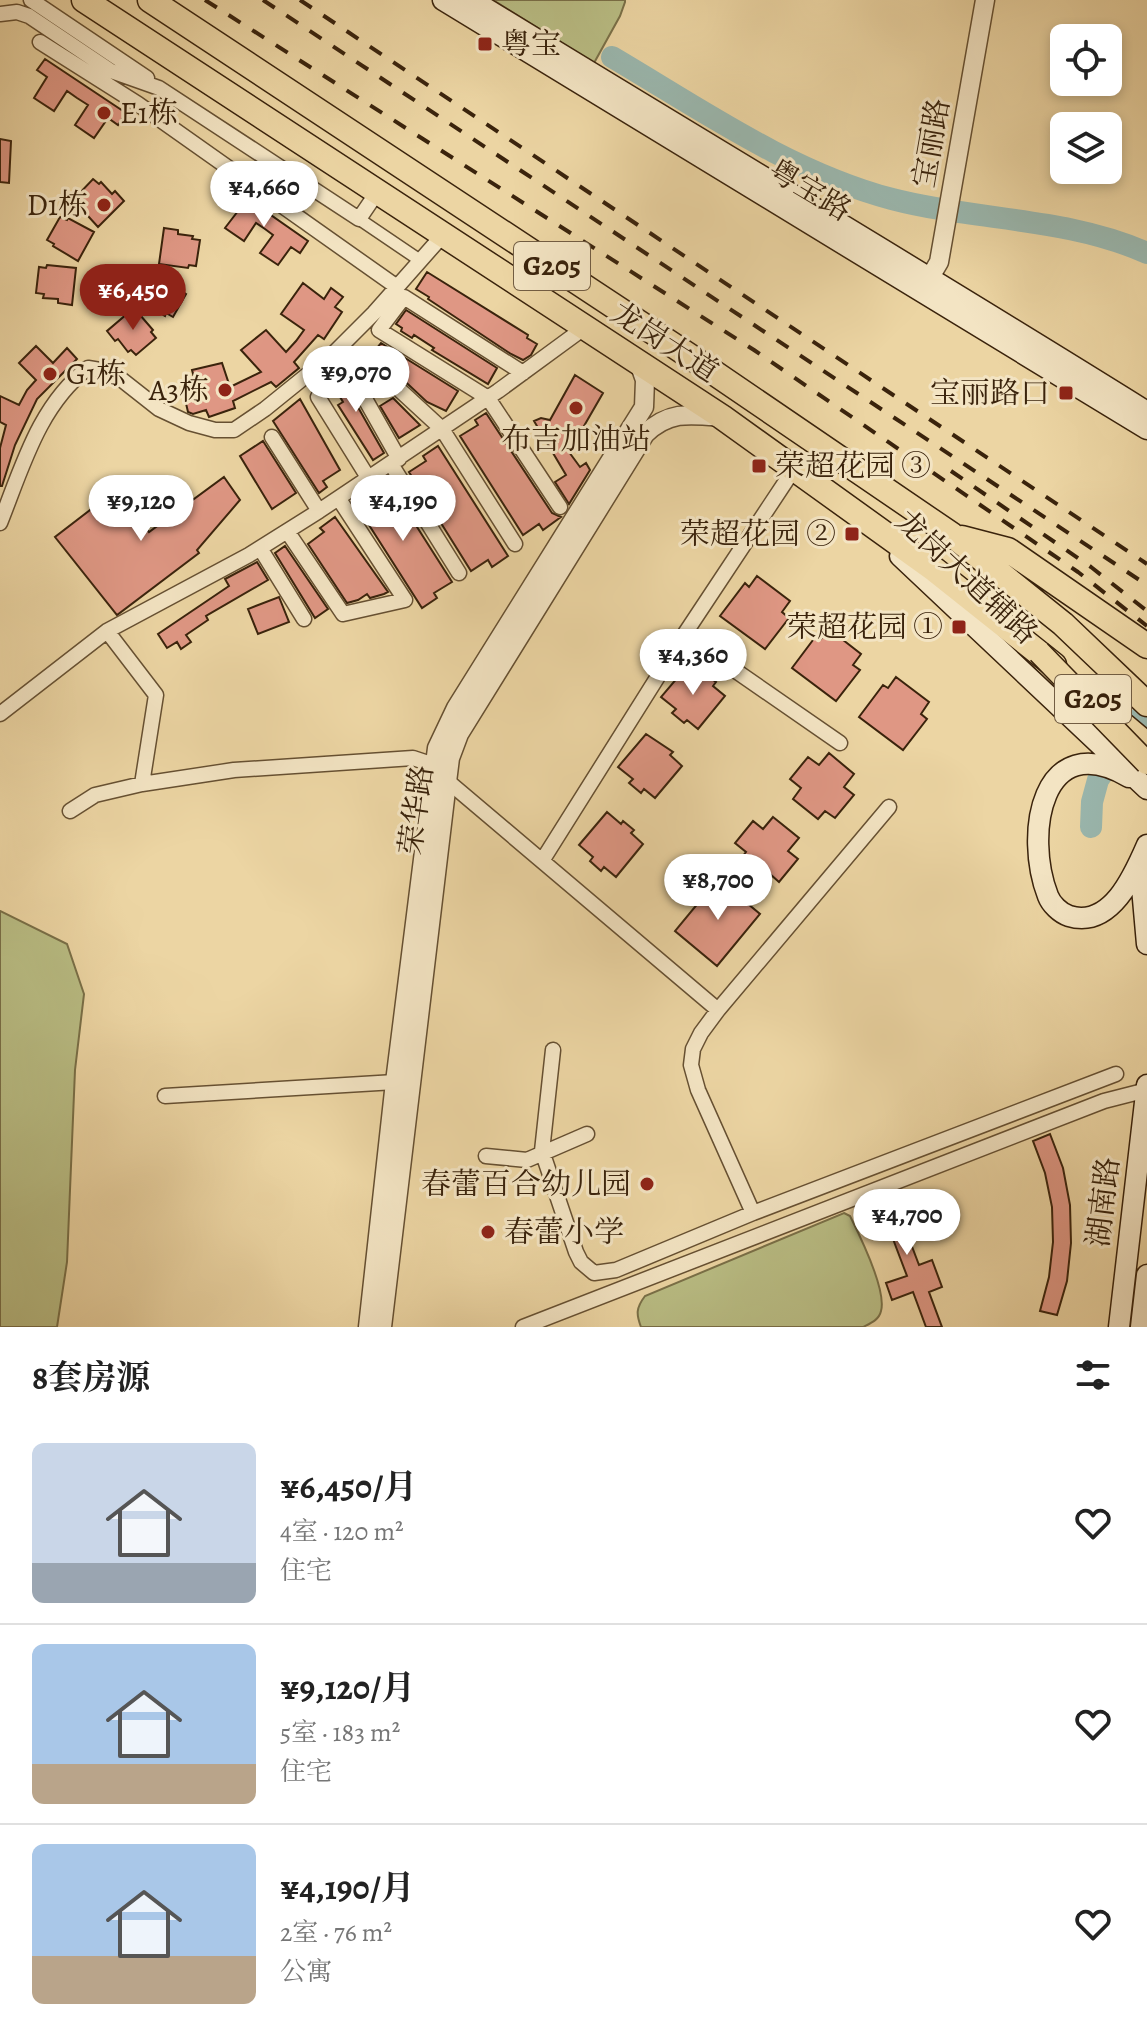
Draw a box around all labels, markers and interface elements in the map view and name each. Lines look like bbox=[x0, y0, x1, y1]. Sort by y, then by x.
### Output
place label: 粤宝 bbox=[501, 24, 561, 64]
map controls bbox=[1050, 24, 1122, 184]
button: locate bbox=[1050, 24, 1122, 96]
marker: 粤宝 bbox=[476, 35, 494, 53]
place label: E1栋 bbox=[120, 93, 178, 133]
street label: 宝丽路 bbox=[903, 95, 959, 191]
marker: E1栋 bbox=[95, 104, 113, 122]
button: layers bbox=[1050, 112, 1122, 184]
street label: 粤宝路 bbox=[761, 150, 859, 230]
pin: ¥4,660 bbox=[199, 161, 329, 229]
text: ¥4,660 bbox=[228, 169, 300, 204]
place label: D1栋 bbox=[27, 185, 88, 225]
marker: D1栋 bbox=[95, 196, 113, 214]
road number: G205 bbox=[514, 242, 590, 290]
pin: ¥6,450 bbox=[68, 264, 198, 332]
text: ¥6,450 bbox=[98, 272, 168, 307]
street label: 龙岗大道 bbox=[604, 293, 726, 391]
pin: ¥9,070 bbox=[291, 346, 421, 414]
place label: G1栋 bbox=[66, 354, 126, 394]
text: ¥9,070 bbox=[320, 354, 392, 389]
marker: G1栋 bbox=[41, 365, 59, 383]
place label: A3栋 bbox=[148, 370, 209, 410]
place label: 宝丽路口 bbox=[930, 373, 1050, 413]
marker: A3栋 bbox=[216, 381, 234, 399]
marker: 宝丽路口 bbox=[1057, 384, 1075, 402]
marker: 布吉加油站 bbox=[567, 399, 585, 417]
place label: 布吉加油站 bbox=[501, 419, 651, 459]
place label: 荣超花园 ③ bbox=[775, 446, 931, 486]
marker: 荣超花园 ③ bbox=[750, 457, 768, 475]
pin: ¥9,120 bbox=[76, 475, 206, 543]
pin: ¥4,190 bbox=[338, 475, 468, 543]
text: ¥9,120 bbox=[107, 483, 175, 518]
text: ¥4,190 bbox=[369, 483, 437, 518]
street label: 龙岗大道辅路 bbox=[888, 501, 1046, 653]
place label: 荣超花园 ② bbox=[680, 514, 836, 554]
marker: 荣超花园 ② bbox=[843, 525, 861, 543]
place label: 荣超花园 ① bbox=[787, 607, 943, 647]
marker: 荣超花园 ① bbox=[950, 618, 968, 636]
pin: ¥4,360 bbox=[628, 629, 758, 697]
text: ¥4,360 bbox=[658, 637, 728, 672]
road number: G205 bbox=[1055, 675, 1131, 723]
street label: 荣华路 bbox=[390, 763, 442, 857]
pin: ¥8,700 bbox=[653, 854, 783, 922]
text: ¥8,700 bbox=[682, 862, 754, 897]
street label: 湖南路 bbox=[1078, 1155, 1128, 1249]
place label: 春蕾百合幼儿园 bbox=[421, 1164, 631, 1204]
marker: 春蕾百合幼儿园 bbox=[638, 1175, 656, 1193]
pin: ¥4,700 bbox=[842, 1189, 972, 1257]
text: ¥4,700 bbox=[871, 1197, 943, 1232]
place label: 春蕾小学 bbox=[504, 1212, 624, 1252]
marker: 春蕾小学 bbox=[479, 1223, 497, 1241]
icon: filters bbox=[1071, 1353, 1115, 1397]
text: 8套房源 bbox=[32, 1354, 150, 1401]
text: ¥6,450/月 bbox=[280, 1463, 417, 1510]
icon: home bbox=[96, 1475, 192, 1571]
icon: heart bbox=[1071, 1501, 1115, 1545]
text: 4室 · 120 m² bbox=[280, 1514, 404, 1549]
text: 住宅 bbox=[280, 1553, 332, 1588]
text: ¥9,120/月 bbox=[280, 1664, 415, 1711]
icon: home bbox=[96, 1676, 192, 1772]
icon: heart bbox=[1071, 1702, 1115, 1746]
text: 5室 · 183 m² bbox=[280, 1715, 400, 1750]
text: 住宅 bbox=[280, 1754, 332, 1789]
text: ¥4,190/月 bbox=[280, 1864, 415, 1911]
icon: home bbox=[96, 1876, 192, 1972]
icon: heart bbox=[1071, 1902, 1115, 1946]
text: 2室 · 76 m² bbox=[280, 1915, 392, 1950]
text: 公寓 bbox=[280, 1954, 332, 1989]

